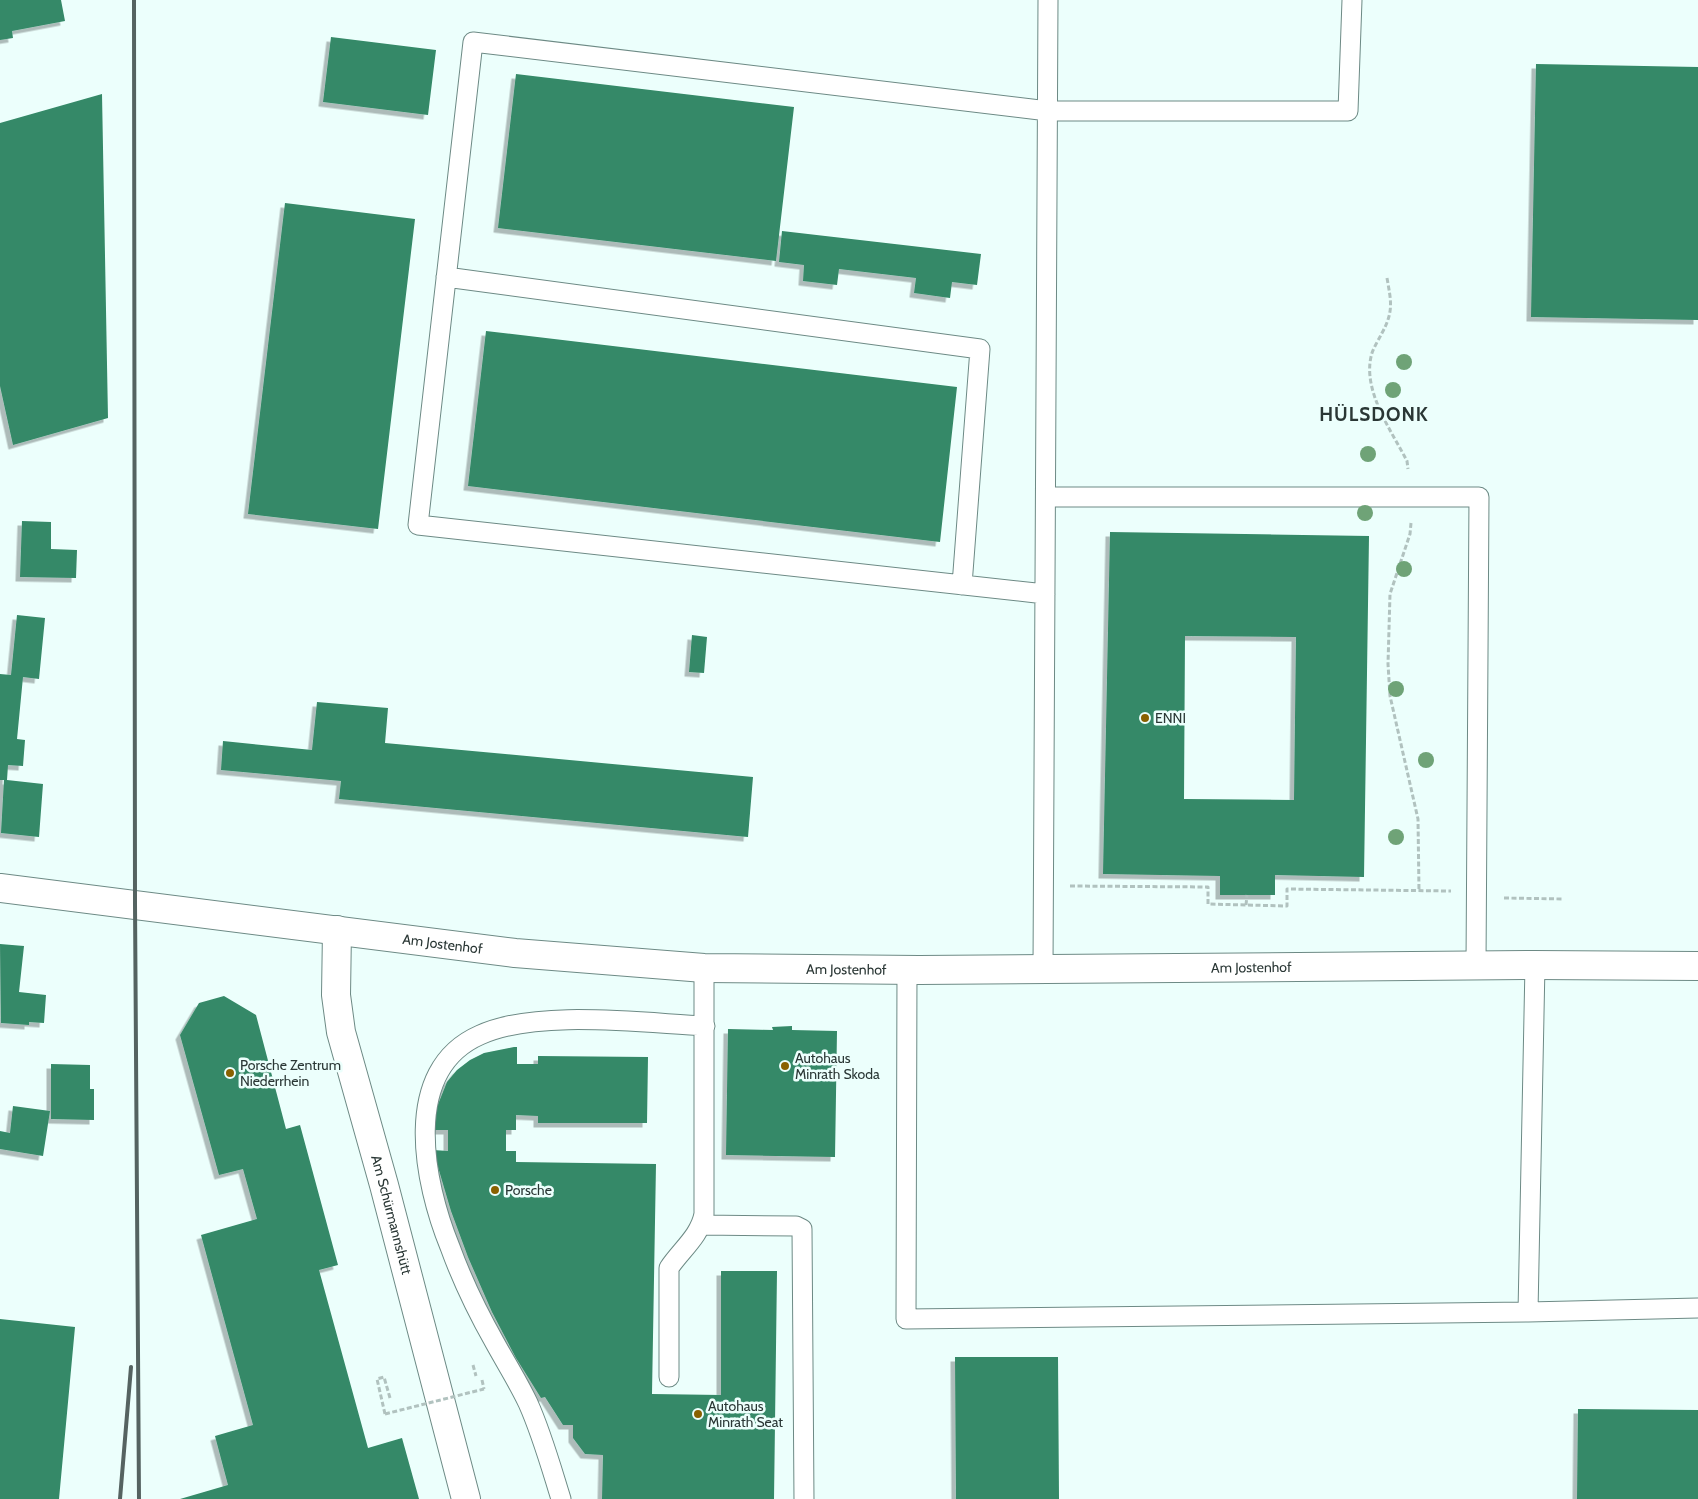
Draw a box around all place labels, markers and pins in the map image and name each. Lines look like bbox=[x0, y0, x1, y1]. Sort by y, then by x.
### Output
place label: ENNI bbox=[1155, 709, 1186, 727]
marker: ENNI bbox=[1139, 712, 1151, 724]
place label: Autohaus Minrath Skoda bbox=[795, 1049, 880, 1083]
place label: Porsche Zentrum Niederrhein bbox=[240, 1056, 341, 1090]
marker: Autohaus Minrath Skoda bbox=[779, 1060, 791, 1072]
marker: Porsche Zentrum Niederrhein bbox=[224, 1067, 236, 1079]
place label: Porsche bbox=[505, 1181, 552, 1199]
marker: Porsche bbox=[489, 1184, 501, 1196]
place label: Autohaus Minrath Seat bbox=[708, 1397, 783, 1431]
marker: Autohaus Minrath Seat bbox=[692, 1408, 704, 1420]

